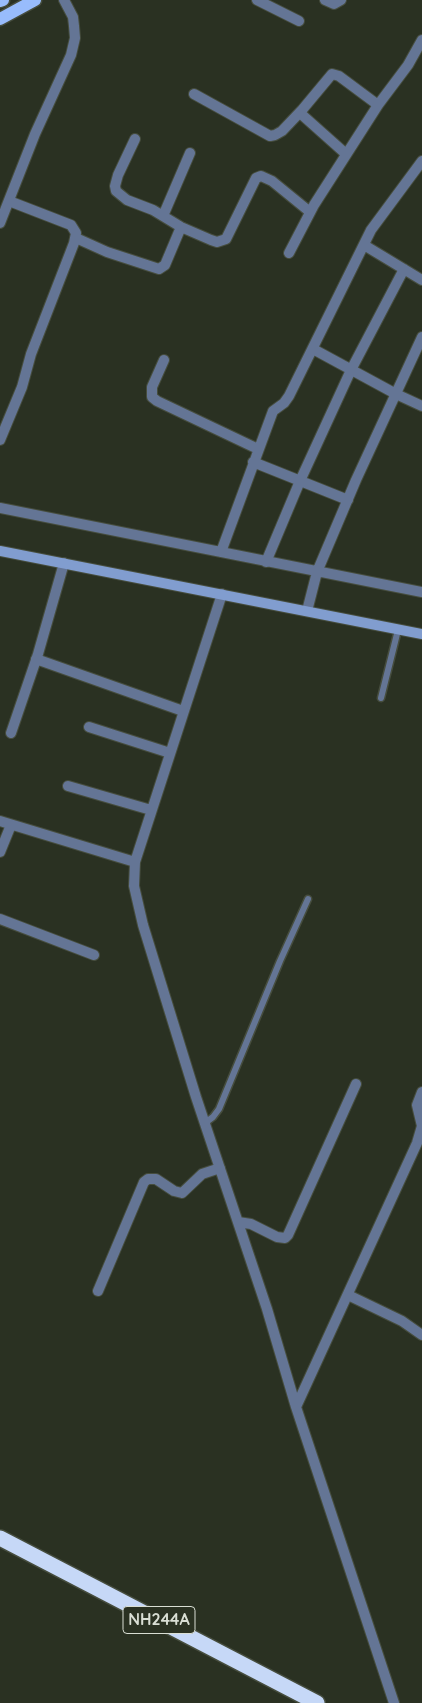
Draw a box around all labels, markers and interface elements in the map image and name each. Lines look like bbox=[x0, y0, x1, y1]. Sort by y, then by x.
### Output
road number: NH244A bbox=[123, 1606, 195, 1634]

